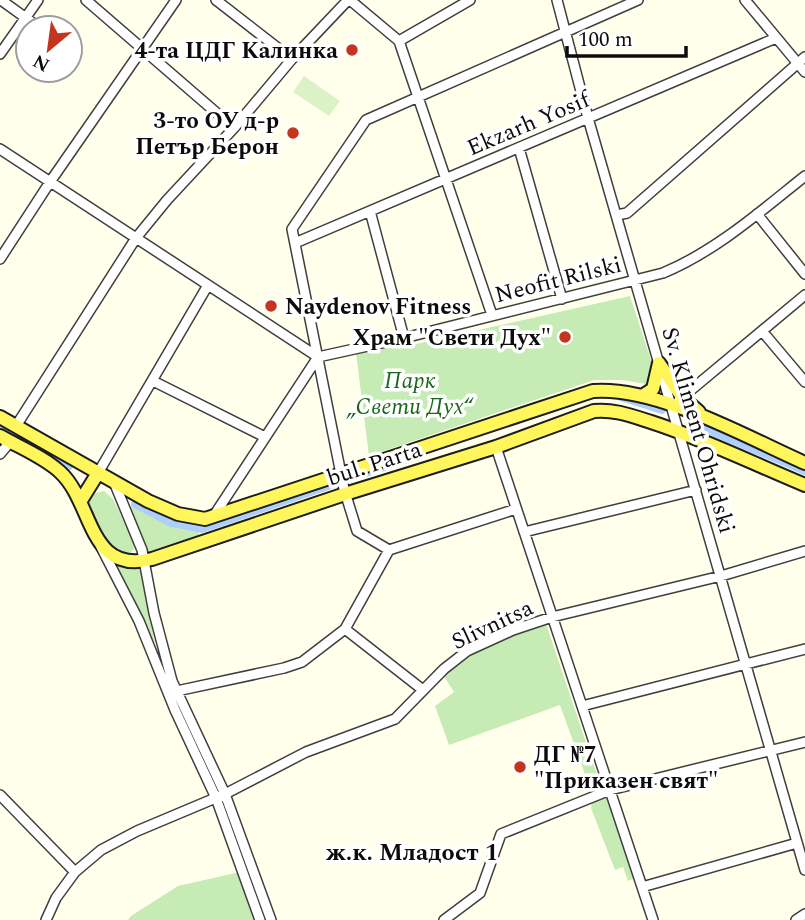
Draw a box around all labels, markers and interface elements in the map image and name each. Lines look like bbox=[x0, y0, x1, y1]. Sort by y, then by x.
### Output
north arrow bbox=[14, 14, 84, 84]
scale bar bbox=[567, 14, 686, 58]
text: 100 m bbox=[578, 24, 633, 56]
place label: 4-та ЦДГ Калинка bbox=[134, 34, 338, 69]
marker: 4-та ЦДГ Калинка bbox=[344, 42, 360, 58]
text: N bbox=[28, 46, 55, 79]
street label: Ekzarh Yosif bbox=[462, 82, 597, 166]
place label: 3-то ОУ д-р Петър Берон bbox=[135, 104, 279, 165]
marker: 3-то ОУ д-р Петър Берон bbox=[285, 125, 301, 141]
street label: Neofit Rilski bbox=[491, 248, 625, 313]
place label: Naydenov Fitness bbox=[285, 290, 471, 325]
marker: Naydenov Fitness bbox=[263, 298, 279, 314]
place label: Храм "Свети Дух" bbox=[352, 321, 551, 356]
street label: Sv. Kliment Ohridski bbox=[651, 323, 744, 538]
marker: Храм "Свети Дух" bbox=[557, 329, 573, 345]
park label: Парк „Свети Дух“ bbox=[345, 364, 474, 425]
street label: bul. Parta bbox=[322, 433, 426, 496]
street label: Slivnitsa bbox=[446, 591, 539, 660]
place label: ДГ №7 "Приказен свят" bbox=[534, 738, 718, 799]
marker: ДГ №7 "Приказен свят" bbox=[512, 759, 528, 775]
district label: ж.к. Младост 1 bbox=[326, 835, 498, 871]

